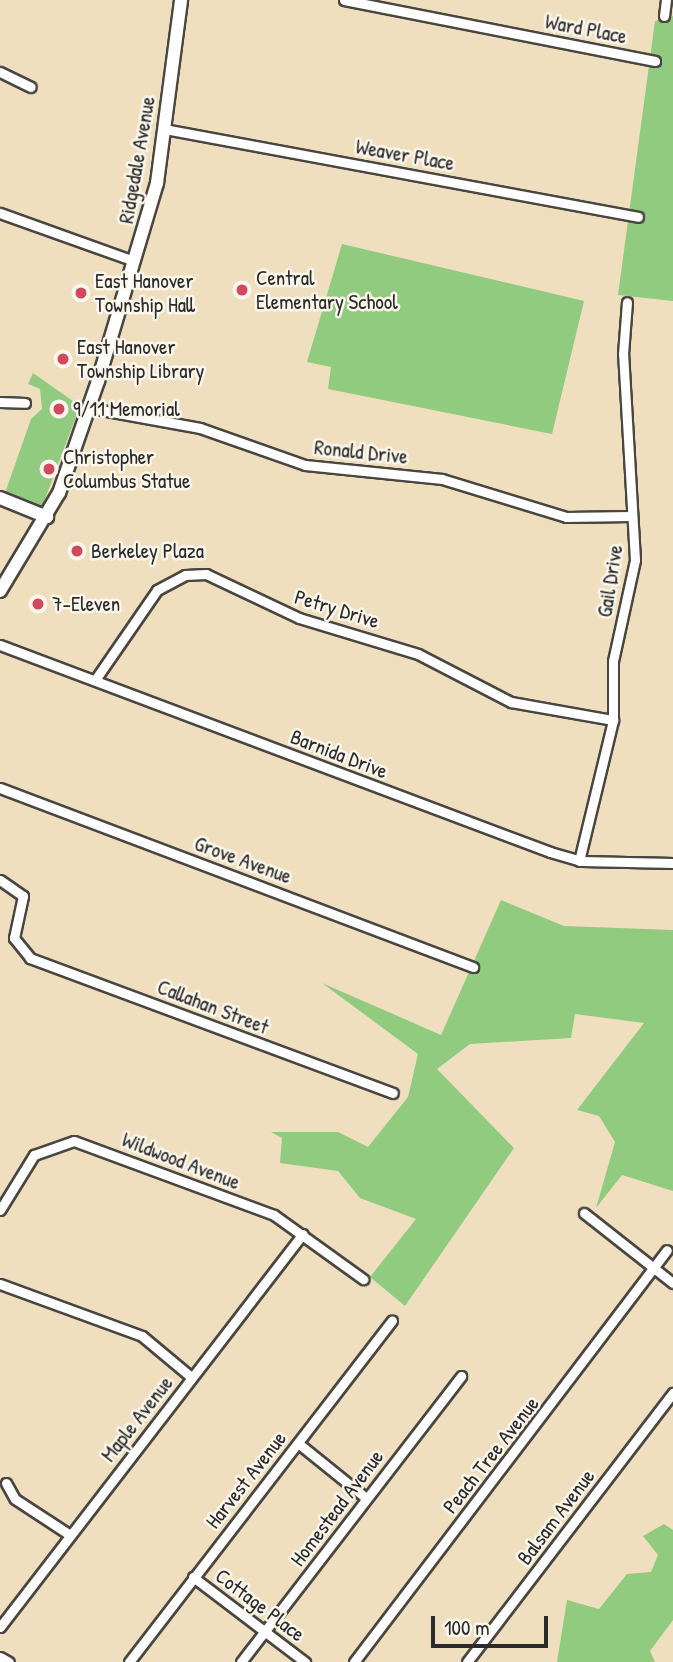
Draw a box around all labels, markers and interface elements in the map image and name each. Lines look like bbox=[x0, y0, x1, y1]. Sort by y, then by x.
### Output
street label: Ward Place bbox=[543, 9, 629, 49]
street label: Ridgedale Avenue bbox=[113, 94, 161, 226]
street label: Weaver Place bbox=[354, 134, 456, 176]
place label: Central Elementary School bbox=[256, 265, 398, 315]
place label: East Hanover Township Hall bbox=[95, 268, 195, 318]
marker: Central Elementary School bbox=[234, 282, 250, 298]
marker: East Hanover Township Hall bbox=[73, 285, 89, 301]
place label: East Hanover Township Library bbox=[77, 334, 204, 384]
marker: East Hanover Township Library bbox=[55, 351, 71, 367]
place label: 9/11 Memorial bbox=[73, 396, 180, 422]
marker: 9/11 Memorial bbox=[51, 401, 67, 417]
street label: Ronald Drive bbox=[313, 435, 409, 469]
place label: Christopher Columbus Statue bbox=[63, 444, 190, 494]
marker: Christopher Columbus Statue bbox=[41, 461, 57, 477]
place label: Berkeley Plaza bbox=[91, 538, 204, 564]
marker: Berkeley Plaza bbox=[69, 543, 85, 559]
street label: Gail Drive bbox=[592, 543, 628, 619]
street label: Petry Drive bbox=[292, 584, 382, 634]
place label: 7-Eleven bbox=[52, 591, 120, 617]
marker: 7-Eleven bbox=[30, 596, 46, 612]
street label: Barnida Drive bbox=[287, 724, 391, 784]
street label: Grove Avenue bbox=[191, 831, 295, 889]
street label: Callahan Street bbox=[154, 974, 272, 1040]
street label: Wildwood Avenue bbox=[118, 1127, 244, 1195]
street label: Maple Avenue bbox=[96, 1371, 178, 1467]
street label: Peach Tree Avenue bbox=[438, 1392, 544, 1518]
street label: Harvest Avenue bbox=[200, 1426, 292, 1534]
street label: Homestead Avenue bbox=[285, 1445, 389, 1571]
street label: Balsam Avenue bbox=[512, 1464, 600, 1570]
street label: Cottage Place bbox=[210, 1563, 310, 1647]
scale bar bbox=[435, 1602, 552, 1646]
text: 100 m bbox=[444, 1613, 490, 1642]

